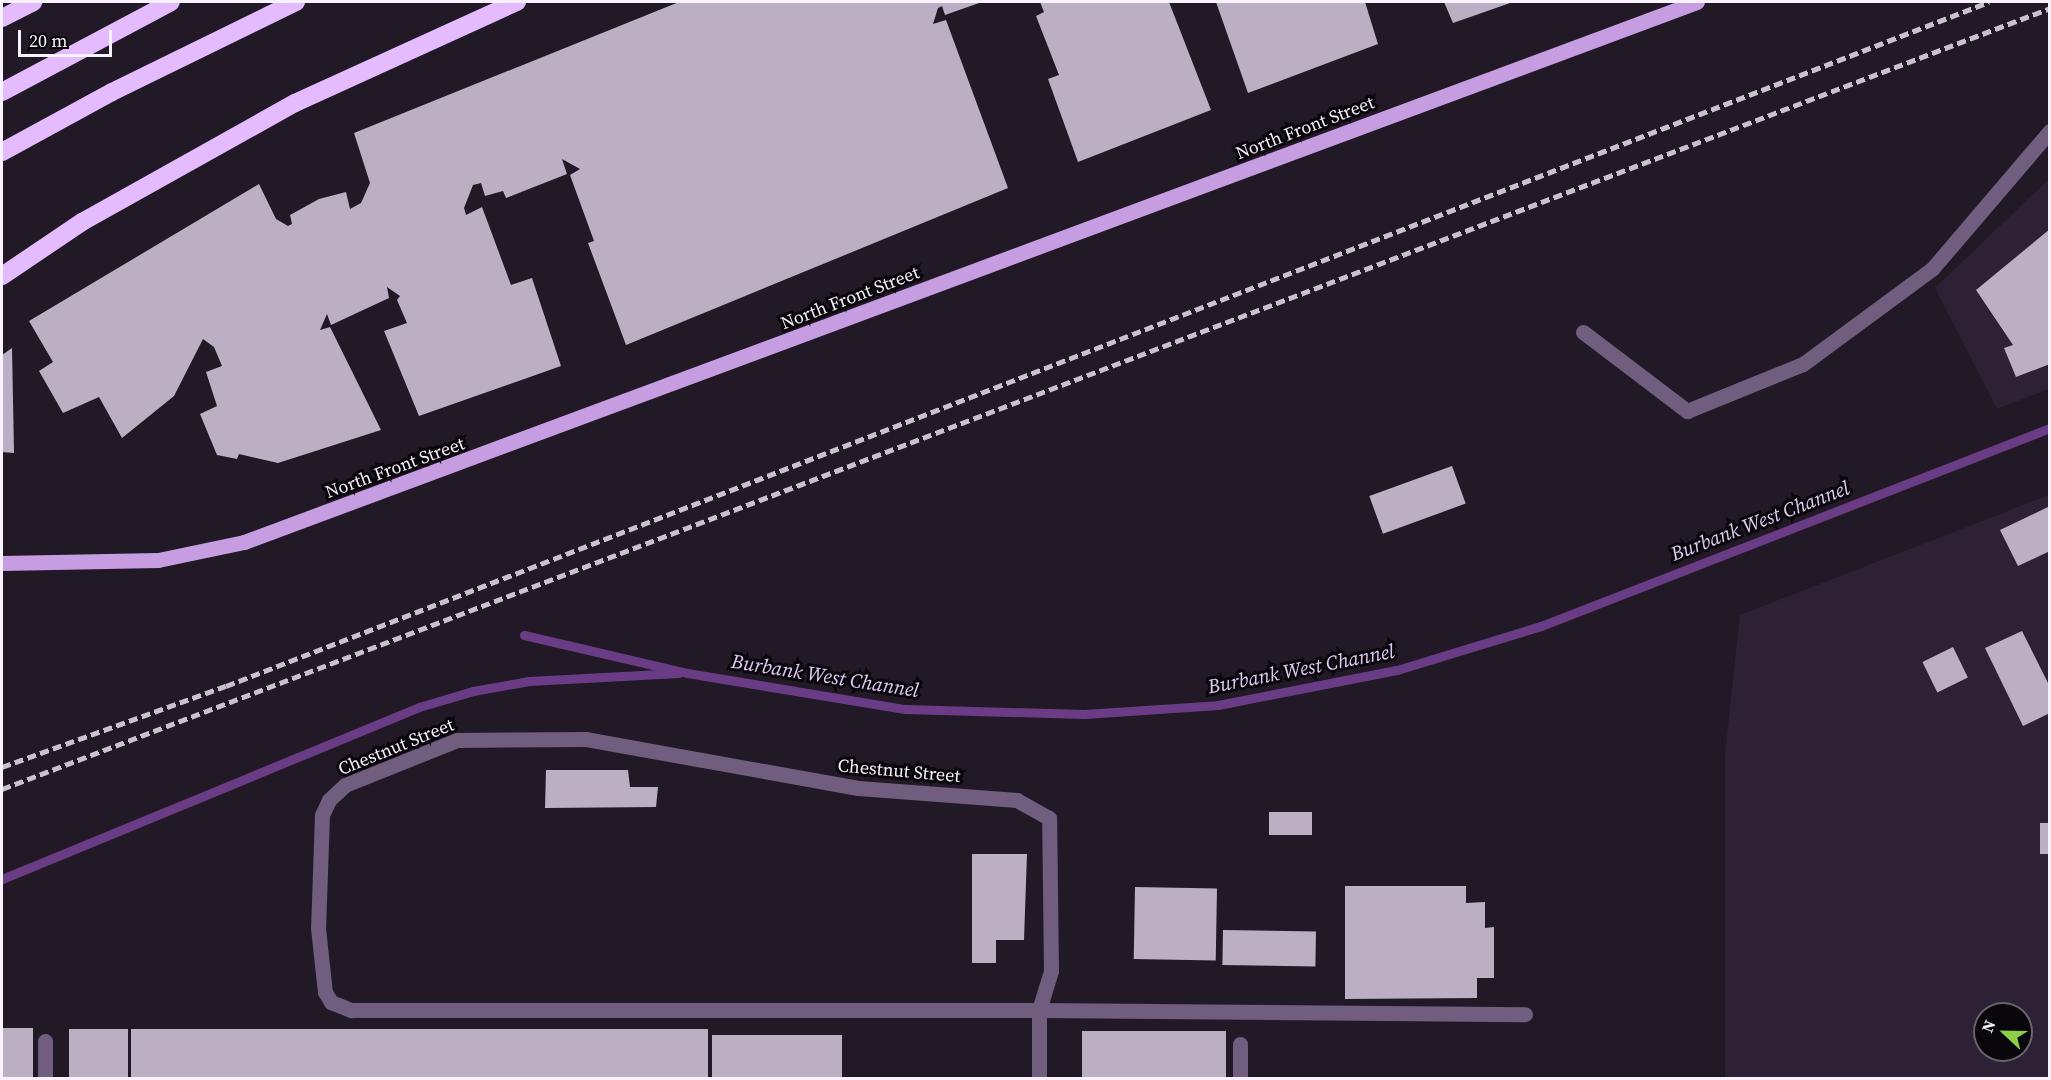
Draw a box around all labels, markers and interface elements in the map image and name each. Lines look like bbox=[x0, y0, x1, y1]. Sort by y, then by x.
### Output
scale bar bbox=[21, 18, 116, 56]
text: 20 m bbox=[29, 28, 67, 53]
street label: North Front Street bbox=[1233, 92, 1377, 164]
street label: North Front Street bbox=[778, 262, 922, 334]
street label: North Front Street bbox=[322, 433, 468, 503]
water label: Burbank West Channel bbox=[1667, 476, 1853, 566]
water label: Burbank West Channel bbox=[1206, 639, 1396, 699]
water label: Burbank West Channel bbox=[730, 649, 920, 703]
street label: Chestnut Street bbox=[335, 714, 457, 780]
street label: Chestnut Street bbox=[837, 755, 961, 787]
north arrow bbox=[1973, 1002, 2033, 1062]
text: N bbox=[1976, 1016, 2001, 1036]

